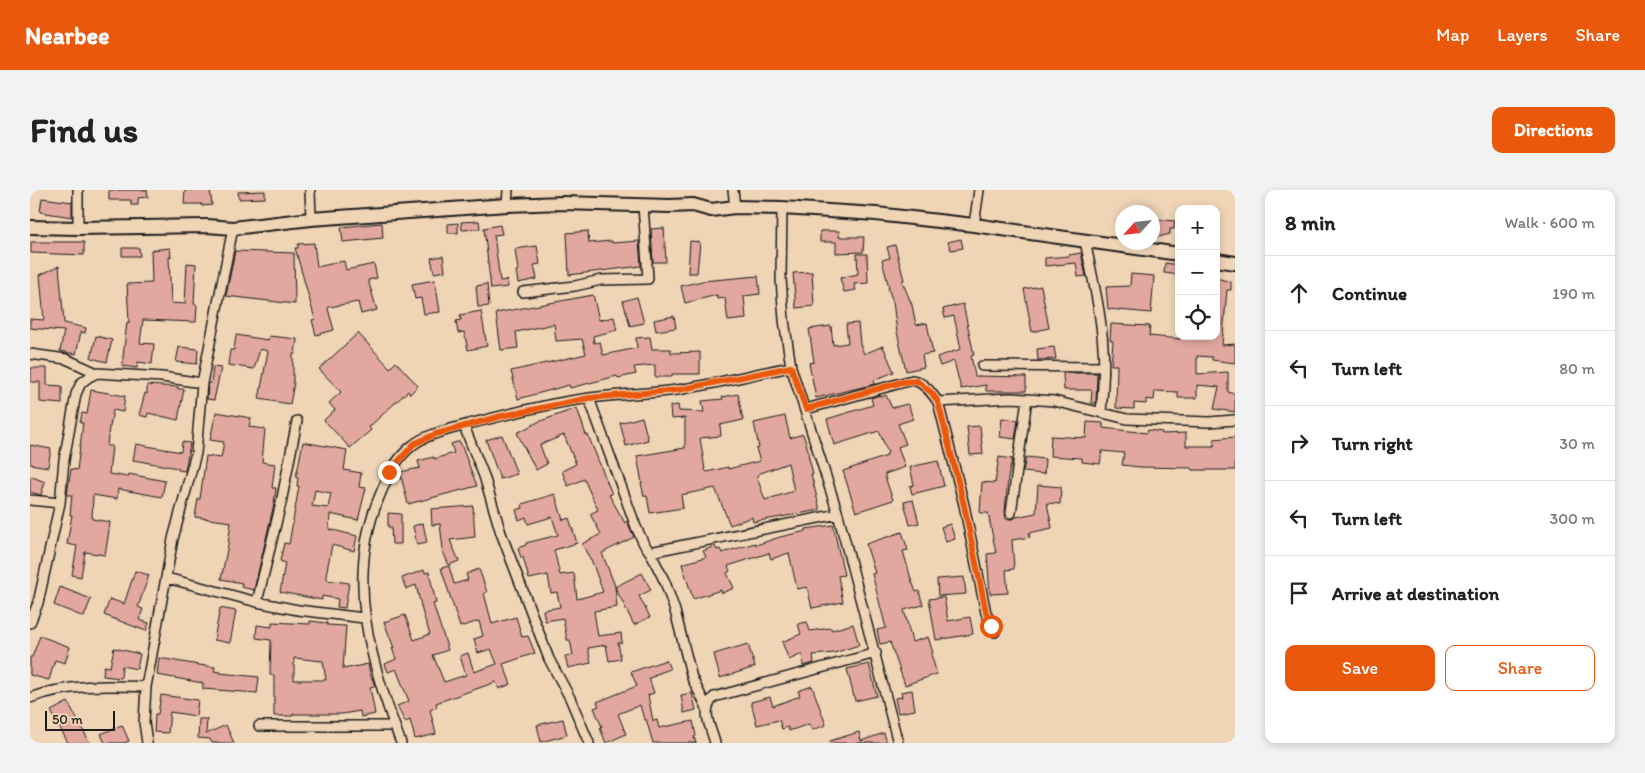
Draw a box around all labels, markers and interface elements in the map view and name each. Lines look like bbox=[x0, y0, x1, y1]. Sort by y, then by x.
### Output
text: Nearbee bbox=[25, 21, 109, 50]
text: Map bbox=[1436, 24, 1469, 46]
text: Layers bbox=[1497, 24, 1547, 46]
text: Share bbox=[1575, 24, 1620, 46]
button: Directions bbox=[1492, 107, 1615, 153]
text: Find us bbox=[30, 109, 138, 151]
north arrow bbox=[1115, 205, 1160, 250]
map controls bbox=[1175, 205, 1220, 340]
button: + bbox=[1175, 205, 1220, 250]
text: 8 min bbox=[1285, 210, 1335, 235]
text: Walk · 600 m bbox=[1505, 213, 1595, 232]
button: − bbox=[1175, 250, 1220, 295]
icon: ahead bbox=[1285, 279, 1313, 307]
text: Continue bbox=[1332, 282, 1407, 305]
text: 190 m bbox=[1552, 284, 1595, 303]
button: locate bbox=[1175, 295, 1220, 340]
icon: left bbox=[1285, 354, 1313, 382]
text: Turn left bbox=[1332, 357, 1402, 380]
text: 80 m bbox=[1559, 359, 1595, 378]
icon: right bbox=[1285, 429, 1313, 457]
text: Turn right bbox=[1332, 432, 1413, 455]
text: 30 m bbox=[1559, 434, 1595, 453]
route end bbox=[378, 461, 401, 484]
icon: left bbox=[1285, 504, 1313, 532]
text: Turn left bbox=[1332, 507, 1402, 530]
text: 300 m bbox=[1550, 509, 1595, 528]
icon: arrive bbox=[1285, 579, 1313, 607]
text: Arrive at destination bbox=[1332, 582, 1499, 605]
route start bbox=[980, 615, 1003, 638]
button: Save bbox=[1285, 645, 1435, 691]
button: Share bbox=[1445, 645, 1595, 691]
scale bar bbox=[45, 708, 115, 731]
text: 50 m bbox=[52, 711, 83, 728]

